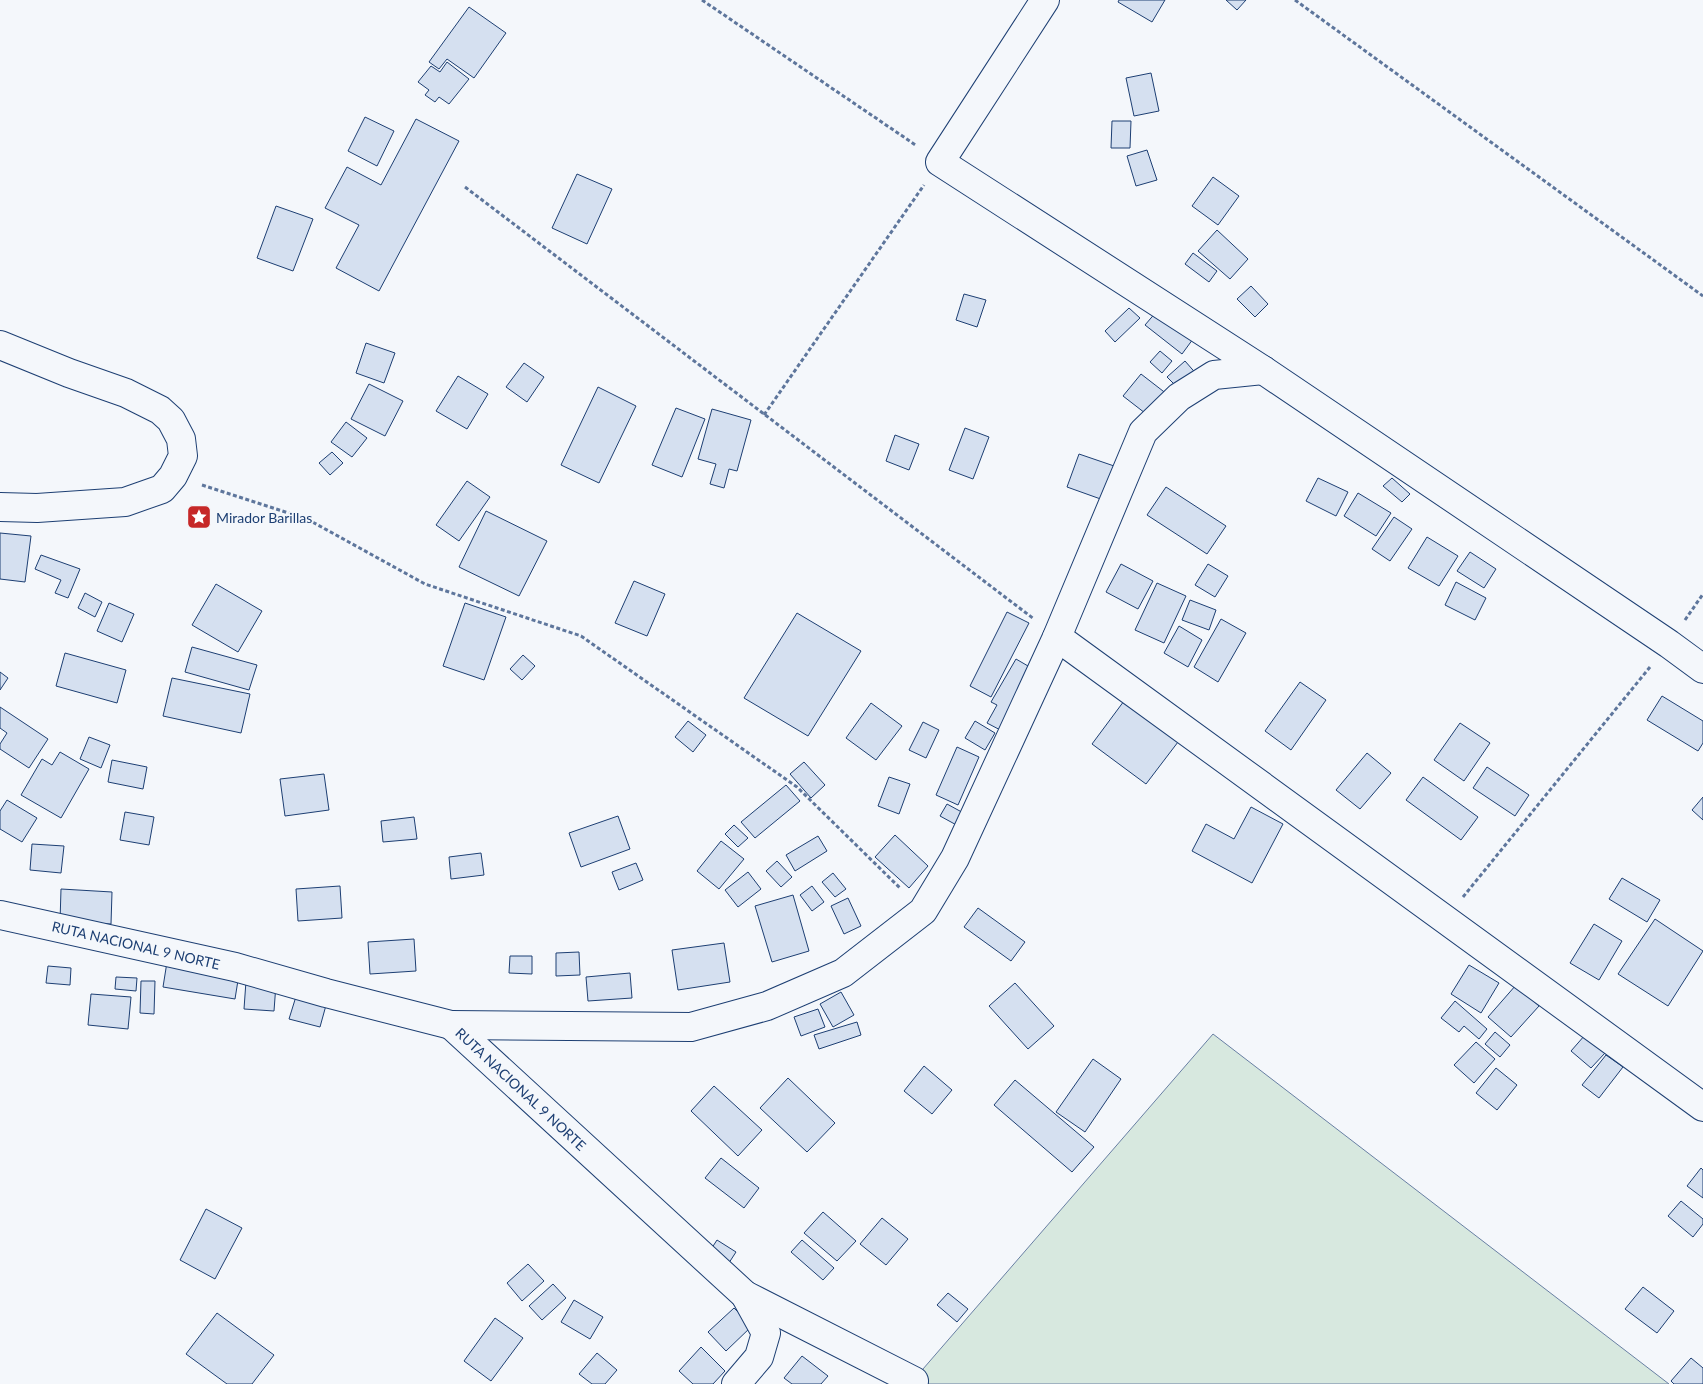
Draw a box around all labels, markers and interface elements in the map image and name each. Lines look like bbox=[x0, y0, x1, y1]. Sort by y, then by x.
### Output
place icon: Mirador Barillas bbox=[186, 504, 212, 530]
place label: Mirador Barillas bbox=[216, 509, 312, 526]
street label: RUTA NACIONAL 9 NORTE bbox=[50, 917, 222, 973]
street label: RUTA NACIONAL 9 NORTE bbox=[452, 1024, 590, 1154]

